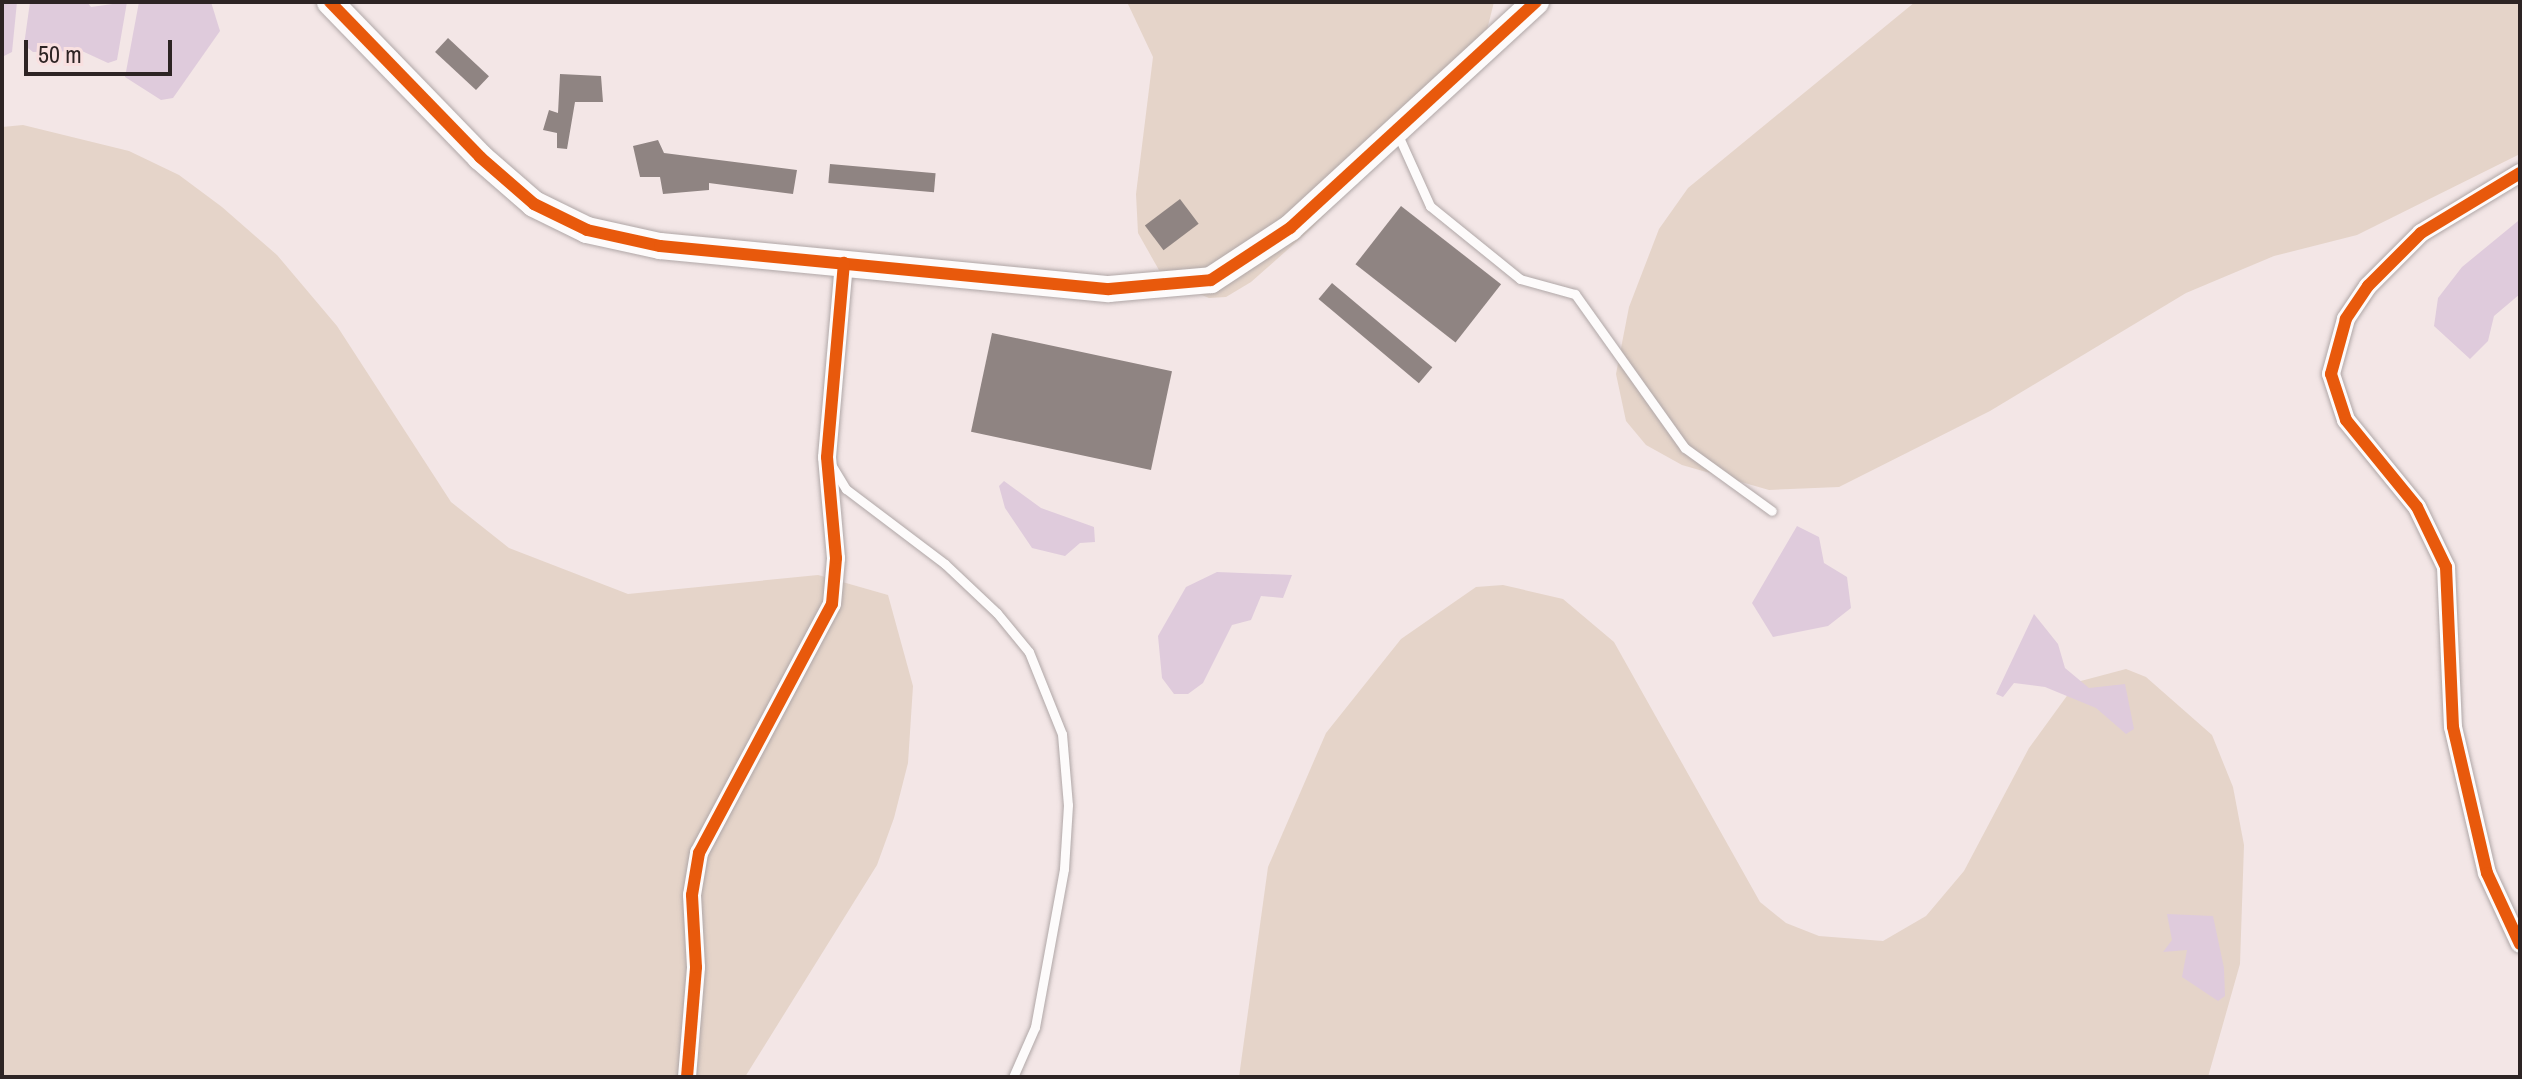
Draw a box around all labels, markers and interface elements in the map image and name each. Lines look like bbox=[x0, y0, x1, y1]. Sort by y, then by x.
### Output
scale bar bbox=[28, 24, 176, 74]
text: 50 m bbox=[38, 38, 82, 70]

